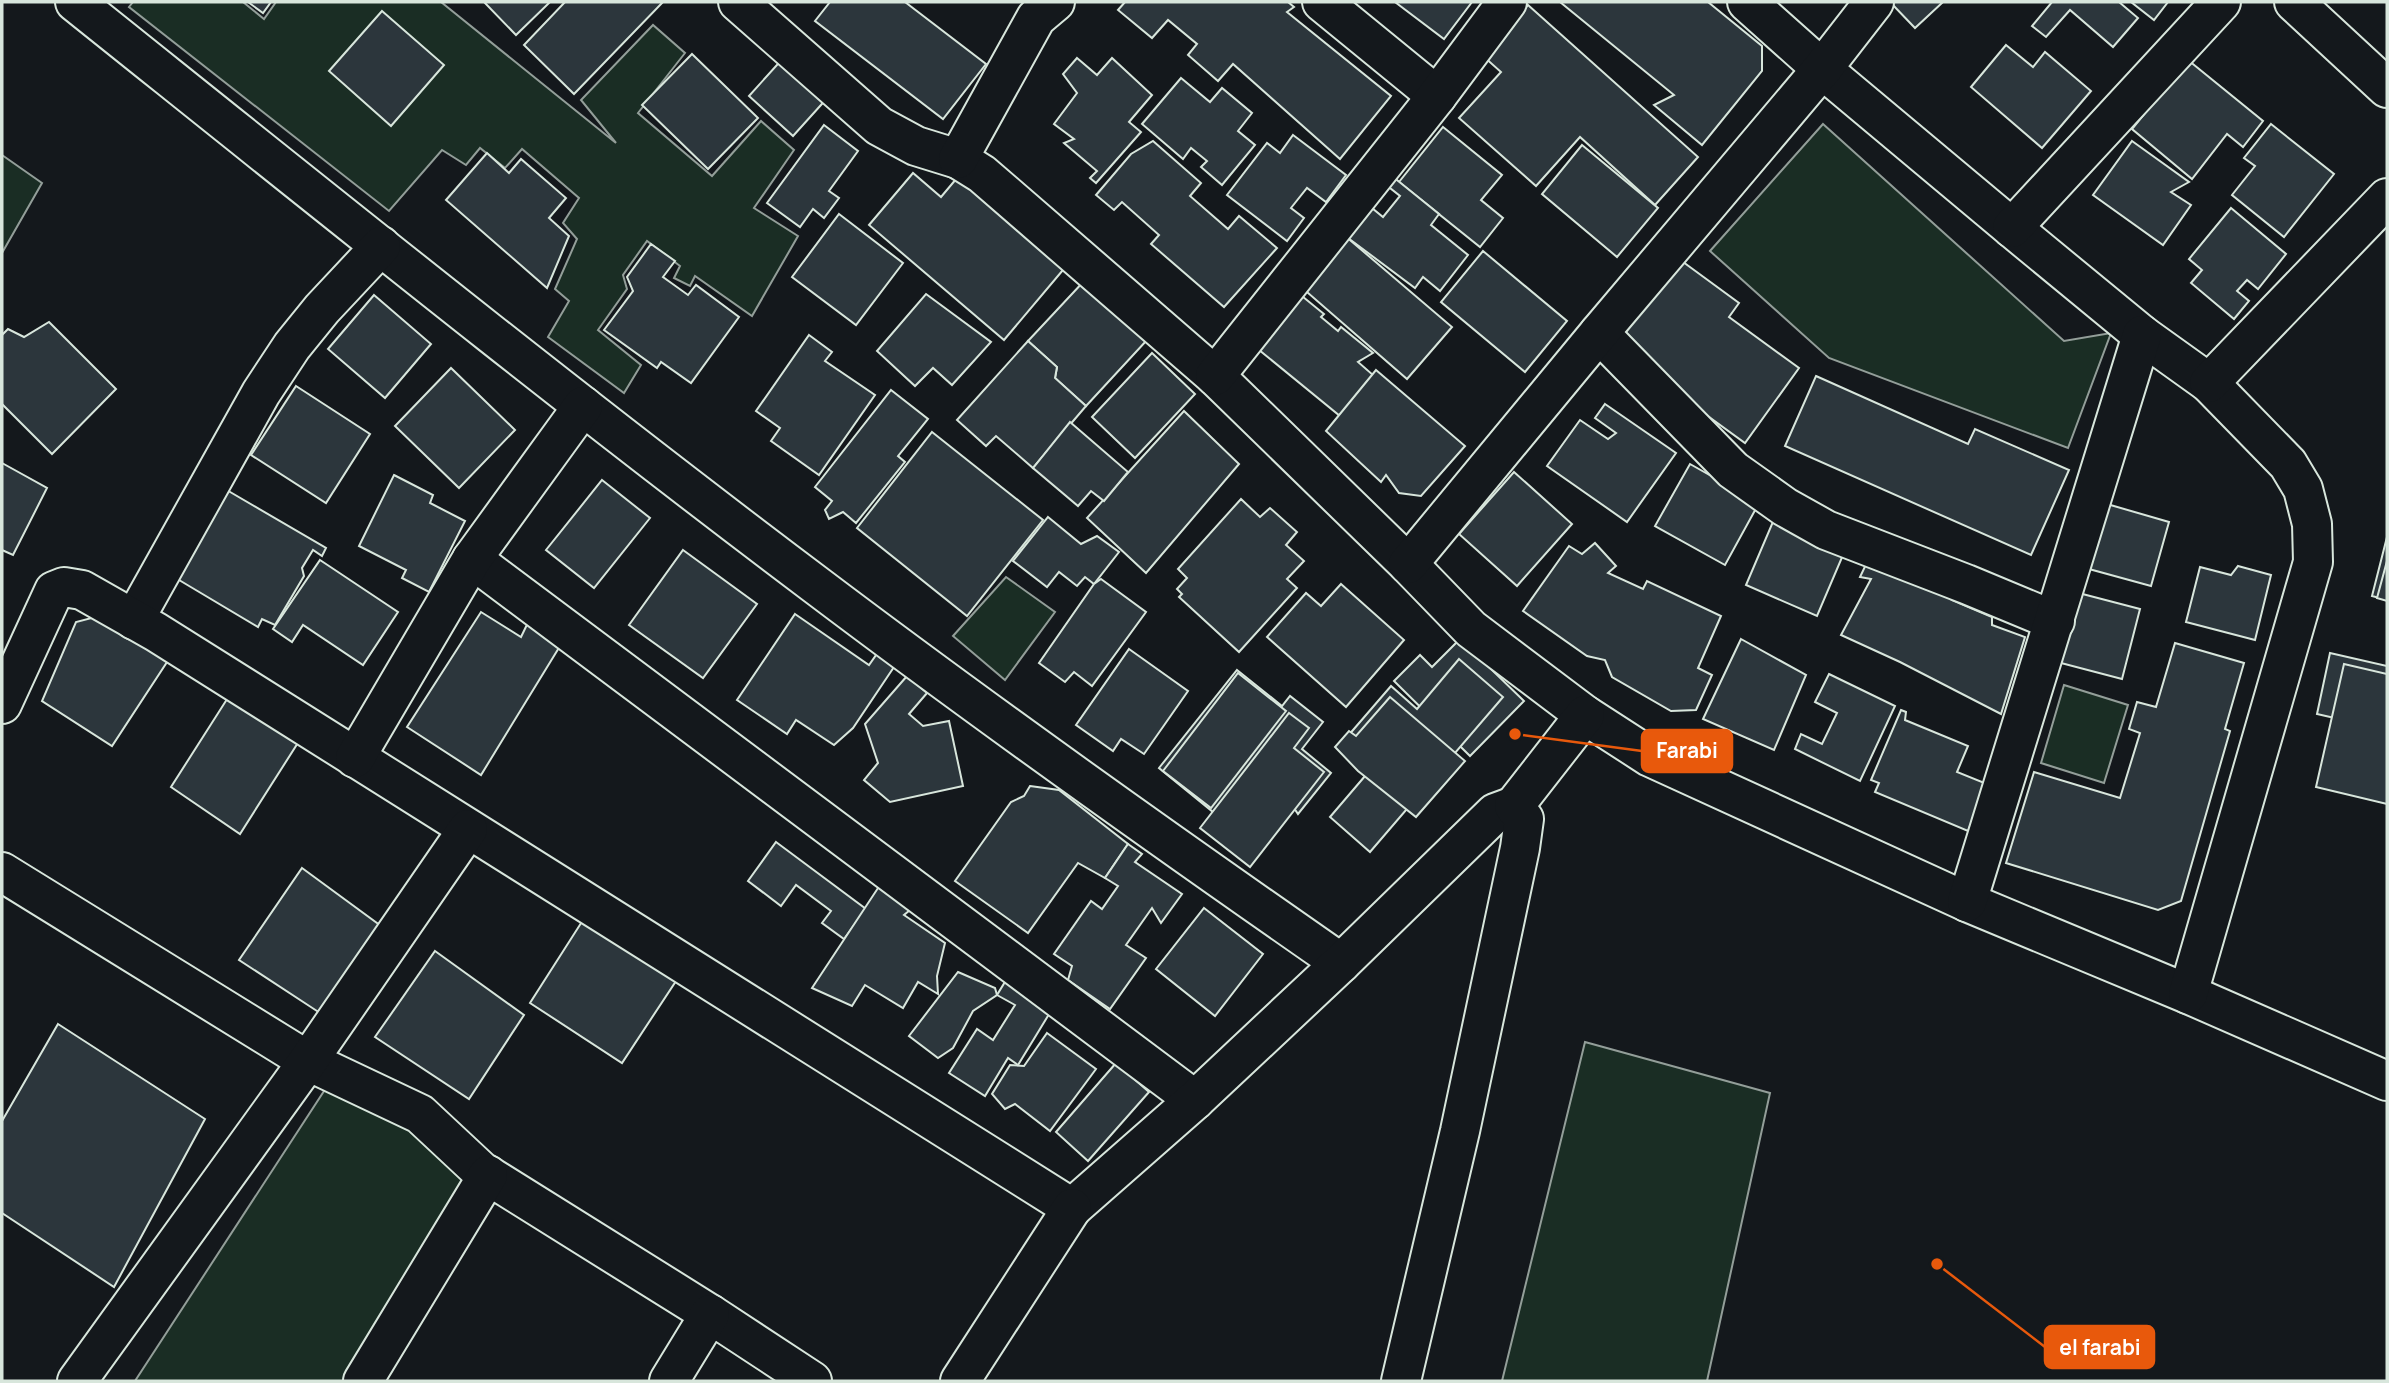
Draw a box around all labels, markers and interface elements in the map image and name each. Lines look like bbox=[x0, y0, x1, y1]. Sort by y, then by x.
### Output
callout: Farabi bbox=[1642, 730, 1732, 772]
text: Farabi bbox=[1656, 736, 1718, 764]
callout: el farabi bbox=[2045, 1326, 2154, 1368]
text: el farabi bbox=[2059, 1333, 2141, 1361]

